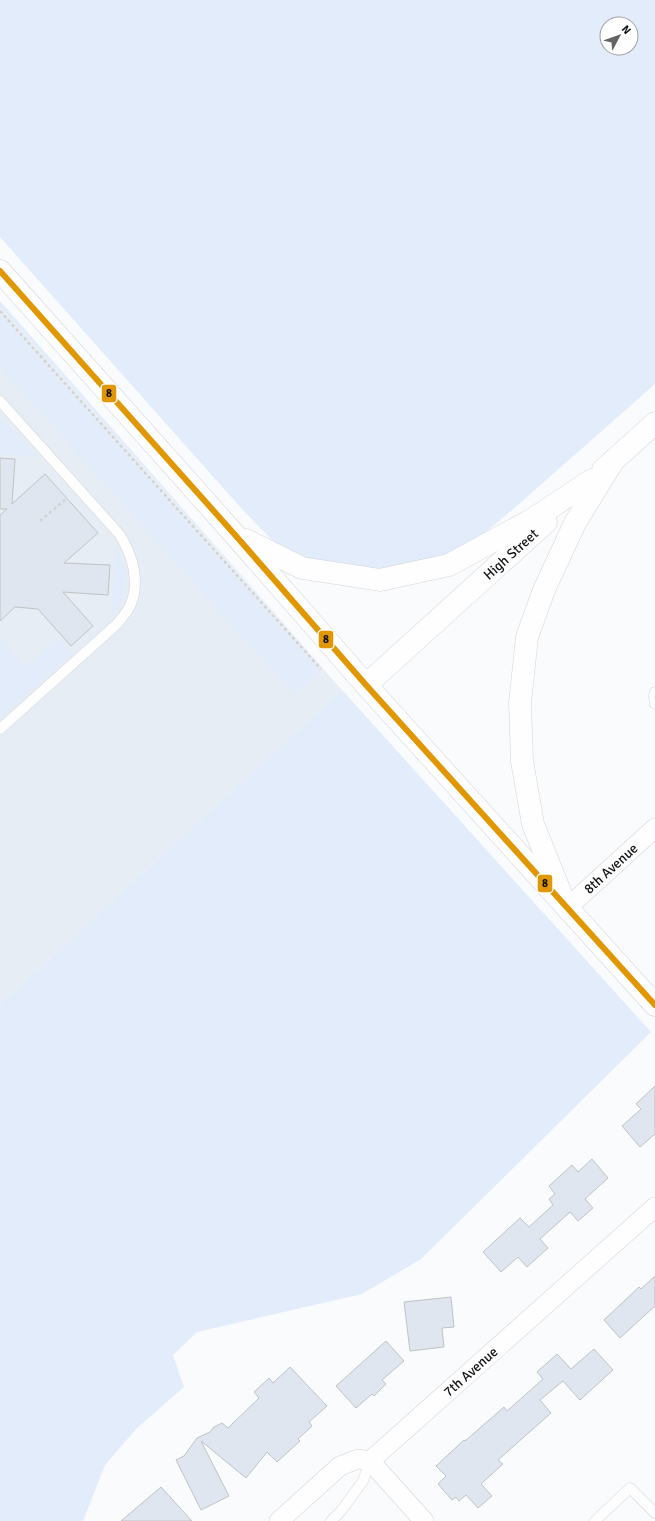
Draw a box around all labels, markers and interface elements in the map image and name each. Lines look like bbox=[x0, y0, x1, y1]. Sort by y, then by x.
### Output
north arrow bbox=[599, 16, 639, 56]
text: N bbox=[619, 23, 634, 37]
line badge: 8 bbox=[101, 384, 117, 403]
text: 8 bbox=[106, 387, 112, 400]
street label: High Street bbox=[480, 525, 541, 583]
line badge: 8 bbox=[318, 630, 334, 649]
text: 8 bbox=[323, 633, 329, 646]
street label: 8th Avenue bbox=[580, 839, 641, 897]
line badge: 8 bbox=[537, 874, 553, 893]
text: 8 bbox=[542, 877, 548, 890]
street label: 7th Avenue bbox=[440, 1343, 501, 1400]

